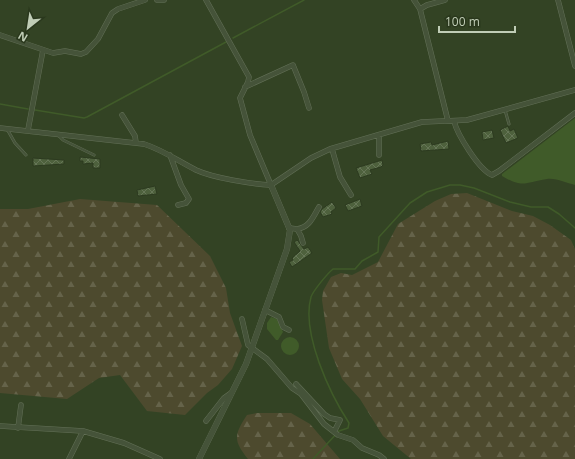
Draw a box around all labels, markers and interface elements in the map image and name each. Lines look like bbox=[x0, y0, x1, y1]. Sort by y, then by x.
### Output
north arrow bbox=[8, 8, 48, 48]
scale bar bbox=[439, 8, 515, 34]
text: 100 m bbox=[445, 13, 480, 30]
text: N bbox=[15, 28, 30, 46]

